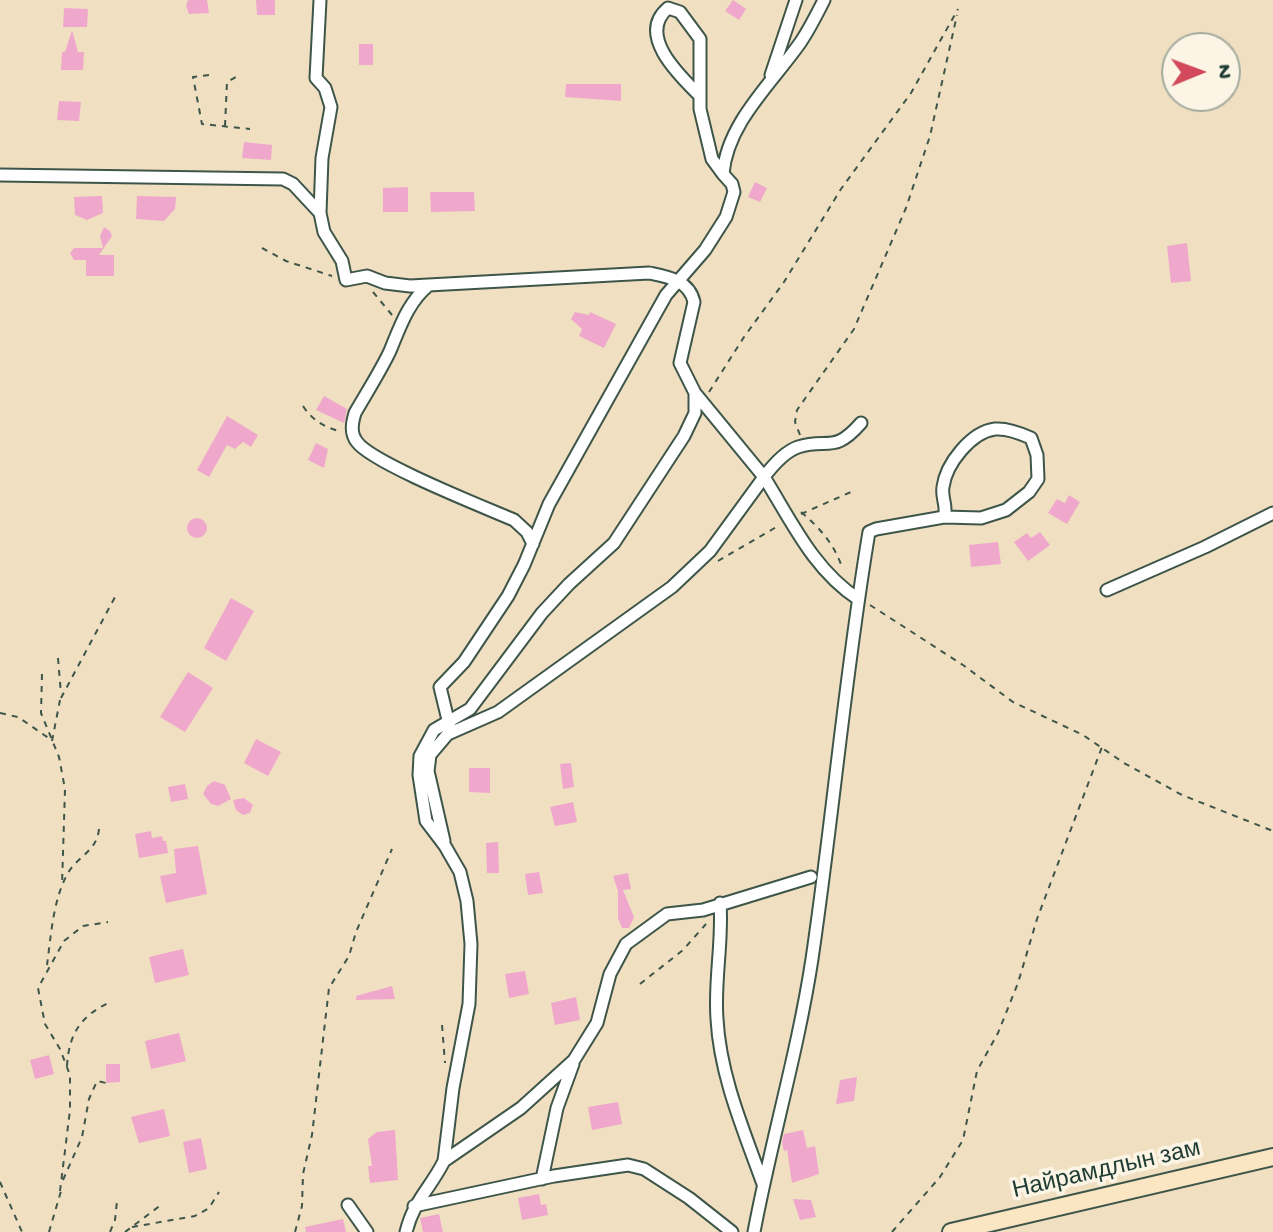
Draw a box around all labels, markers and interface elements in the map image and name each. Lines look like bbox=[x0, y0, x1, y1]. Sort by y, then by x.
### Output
north arrow bbox=[1161, 32, 1241, 112]
text: N bbox=[1210, 64, 1236, 79]
street label: Найрамдлын зам bbox=[1010, 1136, 1204, 1208]

